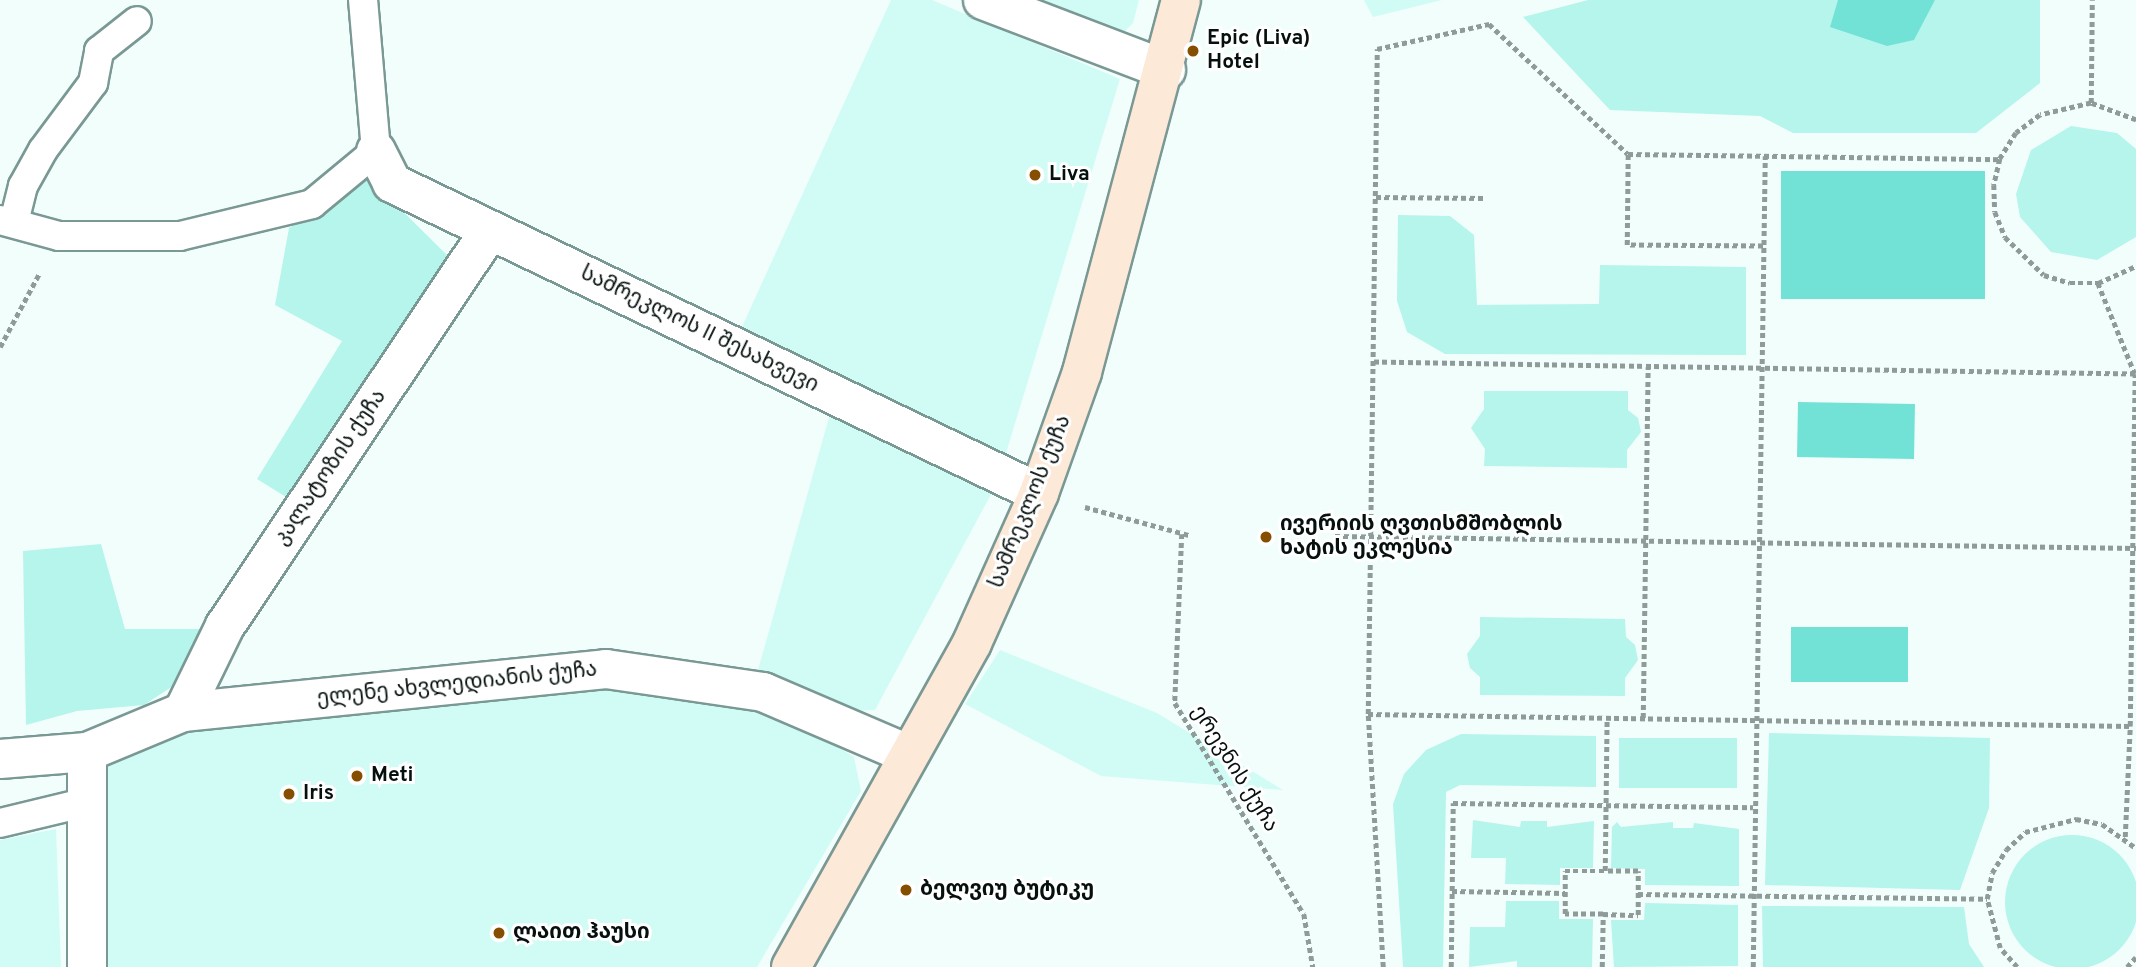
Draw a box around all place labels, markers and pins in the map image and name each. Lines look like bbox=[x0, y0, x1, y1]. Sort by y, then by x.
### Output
place label: Epic (Liva) Hotel bbox=[1207, 26, 1310, 76]
marker: Epic (Liva) Hotel bbox=[1185, 43, 1201, 59]
place label: Liva bbox=[1049, 162, 1090, 188]
marker: Liva bbox=[1027, 167, 1043, 183]
place label: ივერიის ღვთისმშობლის ხატის ეკლესია bbox=[1280, 512, 1562, 562]
marker: ივერიის ღვთისმშობლის ხატის ეკლესია bbox=[1258, 529, 1274, 545]
place label: Meti bbox=[371, 763, 413, 789]
marker: Meti bbox=[349, 768, 365, 784]
place label: Iris bbox=[303, 781, 334, 807]
marker: Iris bbox=[281, 786, 297, 802]
place label: ბელვიუ ბუტიკუ bbox=[920, 877, 1094, 903]
marker: ბელვიუ ბუტიკუ bbox=[898, 882, 914, 898]
place label: ლაით ჰაუსი bbox=[513, 920, 650, 946]
marker: ლაით ჰაუსი bbox=[491, 925, 507, 941]

